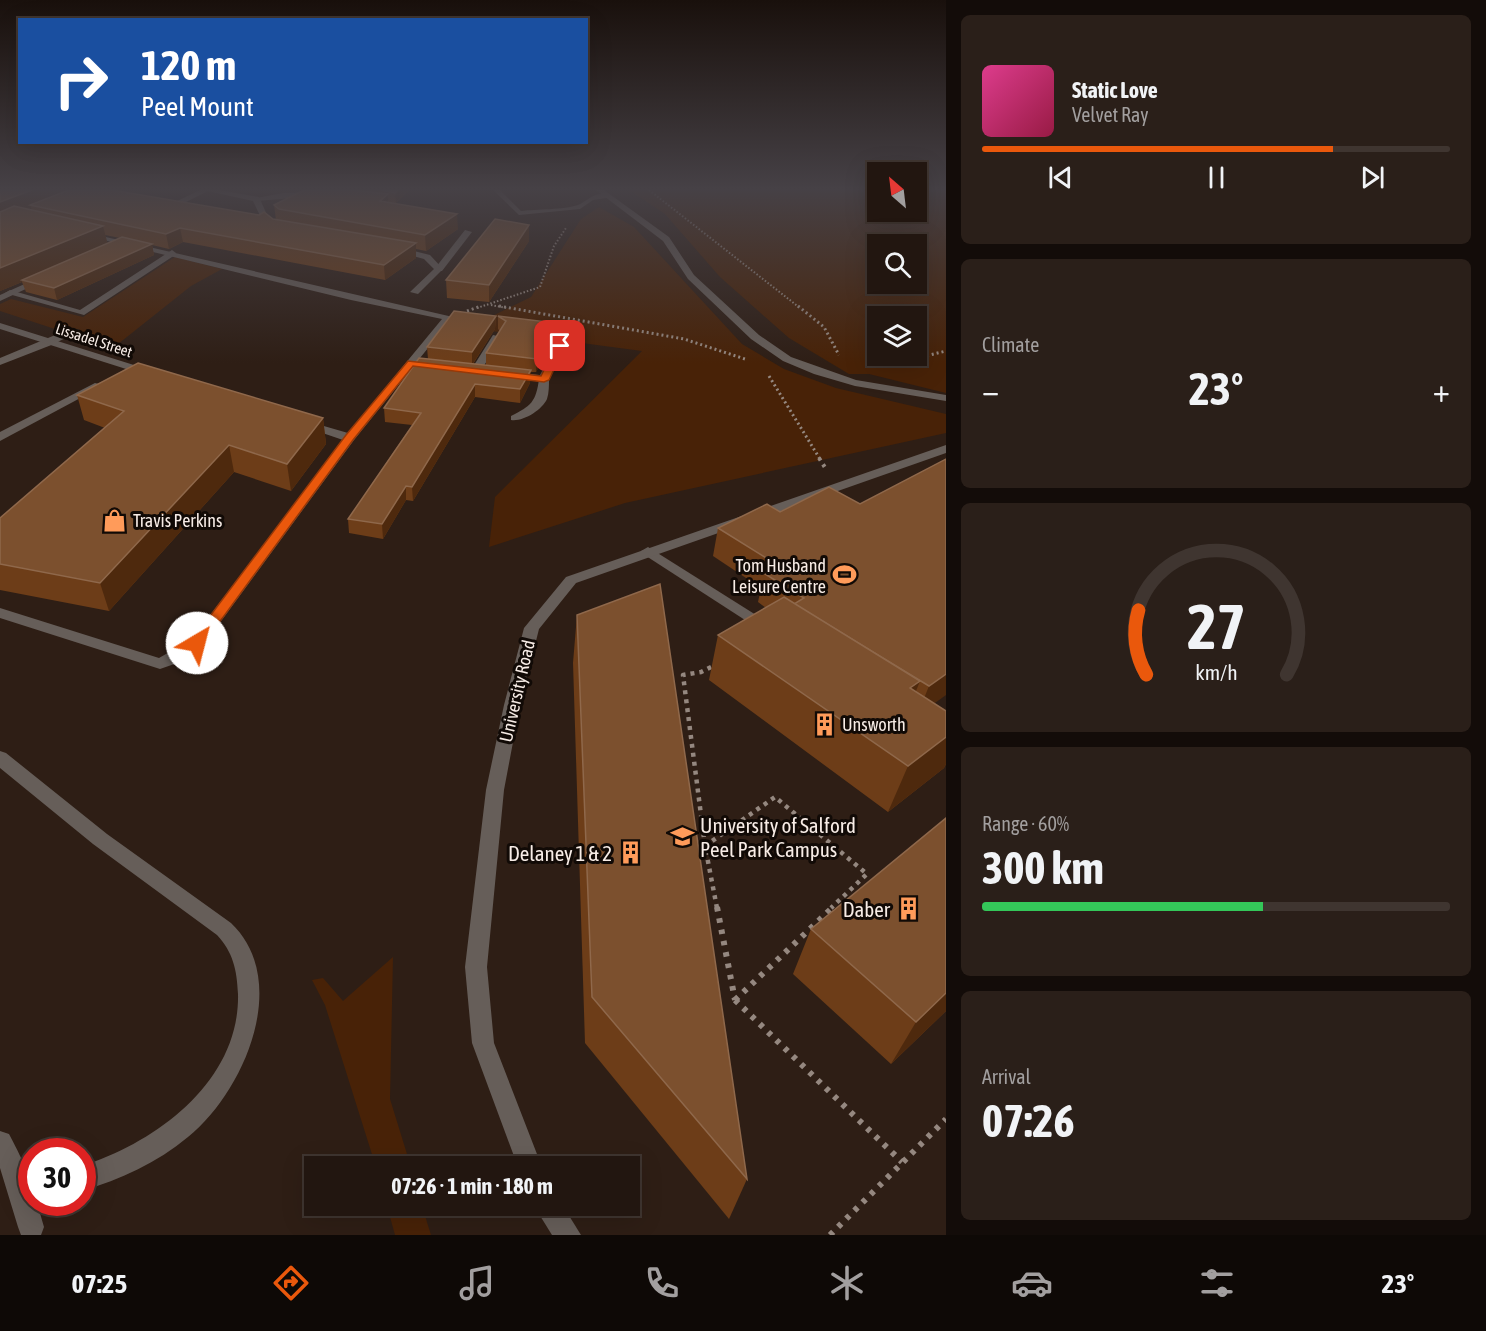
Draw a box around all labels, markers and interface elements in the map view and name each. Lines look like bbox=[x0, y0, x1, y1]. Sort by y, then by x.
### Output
text: 120 m bbox=[141, 41, 236, 89]
icon: right bbox=[42, 42, 120, 120]
text: Static Love bbox=[1072, 77, 1158, 103]
text: Peel Mount bbox=[141, 91, 254, 122]
text: Velvet Ray bbox=[1072, 103, 1149, 126]
icon: previous bbox=[1044, 161, 1077, 194]
icon: pause bbox=[1200, 161, 1233, 194]
icon: next bbox=[1356, 161, 1389, 194]
north arrow bbox=[867, 162, 927, 222]
map controls bbox=[867, 162, 927, 366]
button: search bbox=[867, 234, 927, 294]
button: layers bbox=[867, 306, 927, 366]
street label: Lissadel Street bbox=[53, 320, 135, 360]
pin bbox=[534, 320, 585, 371]
icon: arrive bbox=[543, 329, 576, 362]
text: Climate bbox=[982, 333, 1039, 356]
text: 23° bbox=[1189, 363, 1243, 415]
text: − bbox=[982, 371, 999, 409]
text: + bbox=[1433, 371, 1450, 409]
shop icon: Travis Perkins bbox=[102, 507, 128, 533]
place label: Travis Perkins bbox=[133, 510, 222, 531]
place label: Tom Husband Leisure Centre bbox=[732, 555, 826, 597]
sports icon: Tom Husband Leisure Centre bbox=[831, 562, 857, 588]
text: 27 bbox=[1187, 591, 1245, 662]
position arrow bbox=[165, 611, 229, 675]
street label: University Road bbox=[495, 638, 539, 744]
text: km/h bbox=[1195, 660, 1237, 685]
building icon: Unsworth bbox=[811, 711, 837, 737]
place label: Unsworth bbox=[842, 714, 906, 735]
text: Range · 60% bbox=[982, 812, 1069, 835]
place label: University of Salford Peel Park Campus bbox=[700, 813, 856, 861]
school or university icon: University of Salford Peel Park Campus bbox=[669, 824, 695, 850]
building icon: Delaney 1 & 2 bbox=[617, 840, 643, 866]
place label: Delaney 1 & 2 bbox=[508, 841, 612, 865]
text: 300 km bbox=[982, 842, 1104, 894]
building icon: Daber bbox=[895, 896, 921, 922]
place label: Daber bbox=[843, 897, 891, 921]
text: Arrival bbox=[982, 1065, 1031, 1088]
text: 07:26 bbox=[982, 1095, 1075, 1147]
speed limit sign: 30 bbox=[18, 1138, 96, 1216]
text: 07:26 · 1 min · 180 m bbox=[391, 1173, 553, 1199]
icon: directions bbox=[270, 1262, 312, 1304]
icon: music bbox=[456, 1262, 498, 1304]
icon: phone bbox=[641, 1262, 683, 1304]
icon: climate bbox=[826, 1262, 868, 1304]
icon: car bbox=[1011, 1262, 1053, 1304]
icon: filters bbox=[1196, 1262, 1238, 1304]
text: 07:25 bbox=[72, 1268, 127, 1299]
text: 23° bbox=[1381, 1268, 1414, 1299]

